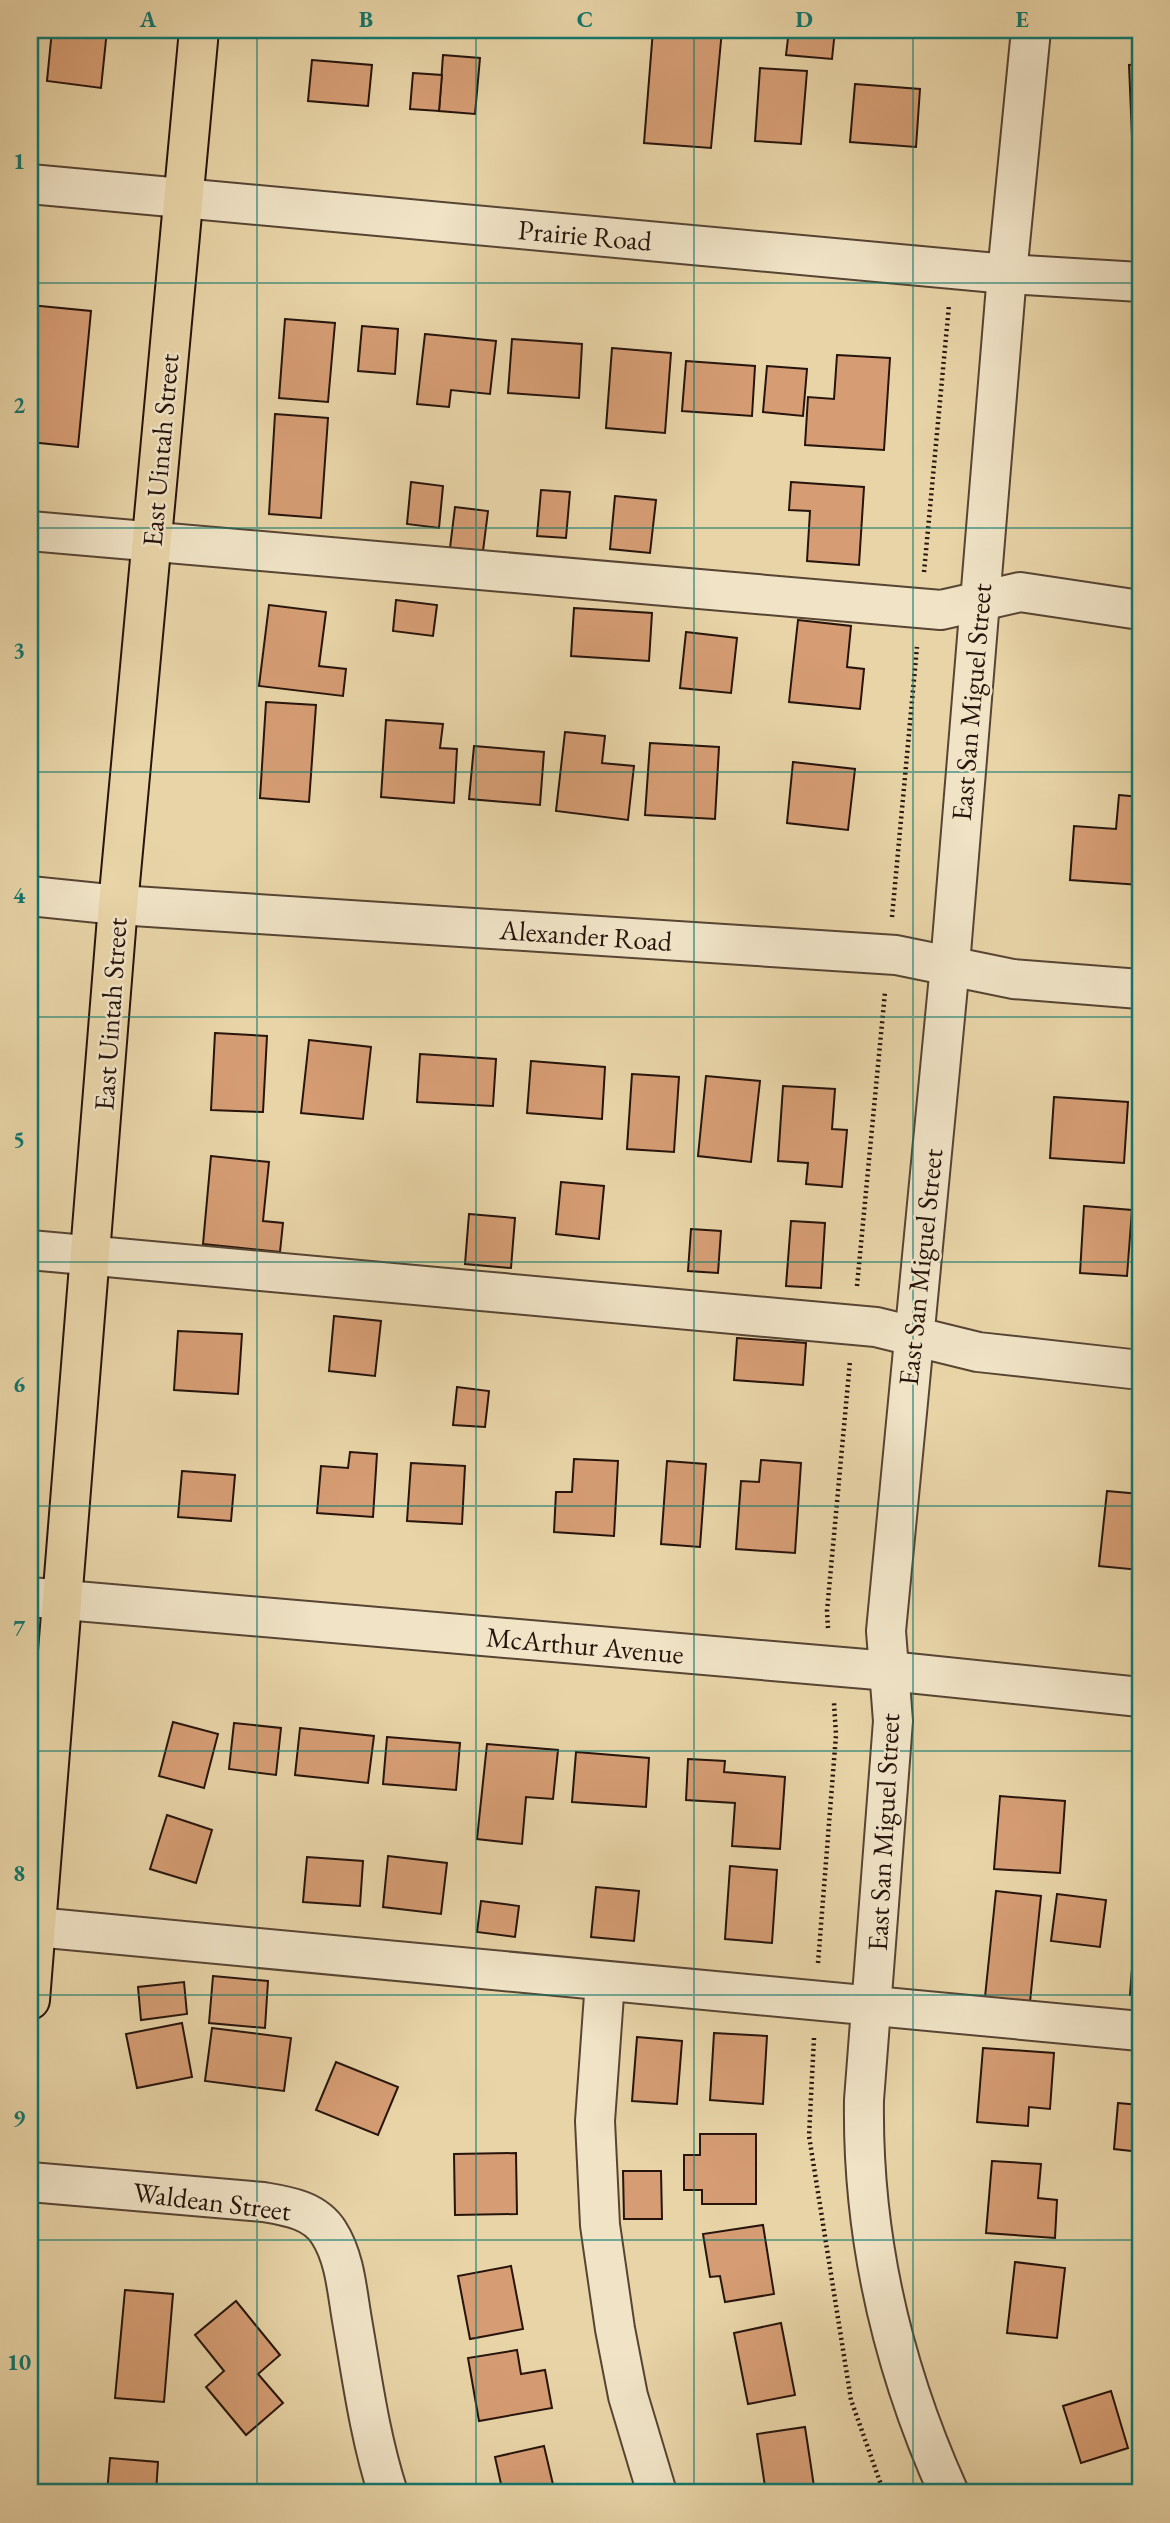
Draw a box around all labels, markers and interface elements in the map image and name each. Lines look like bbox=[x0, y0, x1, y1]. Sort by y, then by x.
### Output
text: A bbox=[139, 4, 157, 34]
text: B bbox=[359, 4, 373, 34]
text: C bbox=[577, 4, 593, 34]
text: D bbox=[795, 4, 813, 34]
text: E bbox=[1015, 4, 1029, 34]
text: 1 bbox=[13, 146, 25, 176]
street label: Prairie Road bbox=[517, 211, 654, 259]
street label: East Uintah Street bbox=[134, 352, 186, 548]
text: 2 bbox=[13, 390, 25, 420]
street label: East San Miguel Street bbox=[943, 582, 999, 822]
text: 3 bbox=[13, 635, 25, 665]
text: 4 bbox=[13, 880, 26, 910]
street label: Alexander Road bbox=[498, 911, 674, 959]
street label: East Uintah Street bbox=[85, 916, 135, 1112]
text: 5 bbox=[13, 1124, 25, 1154]
street label: East San Miguel Street bbox=[890, 1147, 950, 1387]
text: 6 bbox=[13, 1369, 25, 1399]
text: 7 bbox=[13, 1613, 26, 1643]
street label: McArthur Avenue bbox=[485, 1618, 685, 1672]
street label: East San Miguel Street bbox=[859, 1712, 907, 1952]
text: 8 bbox=[13, 1858, 25, 1888]
text: 9 bbox=[13, 2103, 25, 2133]
street label: Waldean Street bbox=[131, 2173, 293, 2229]
text: 10 bbox=[7, 2347, 31, 2377]

